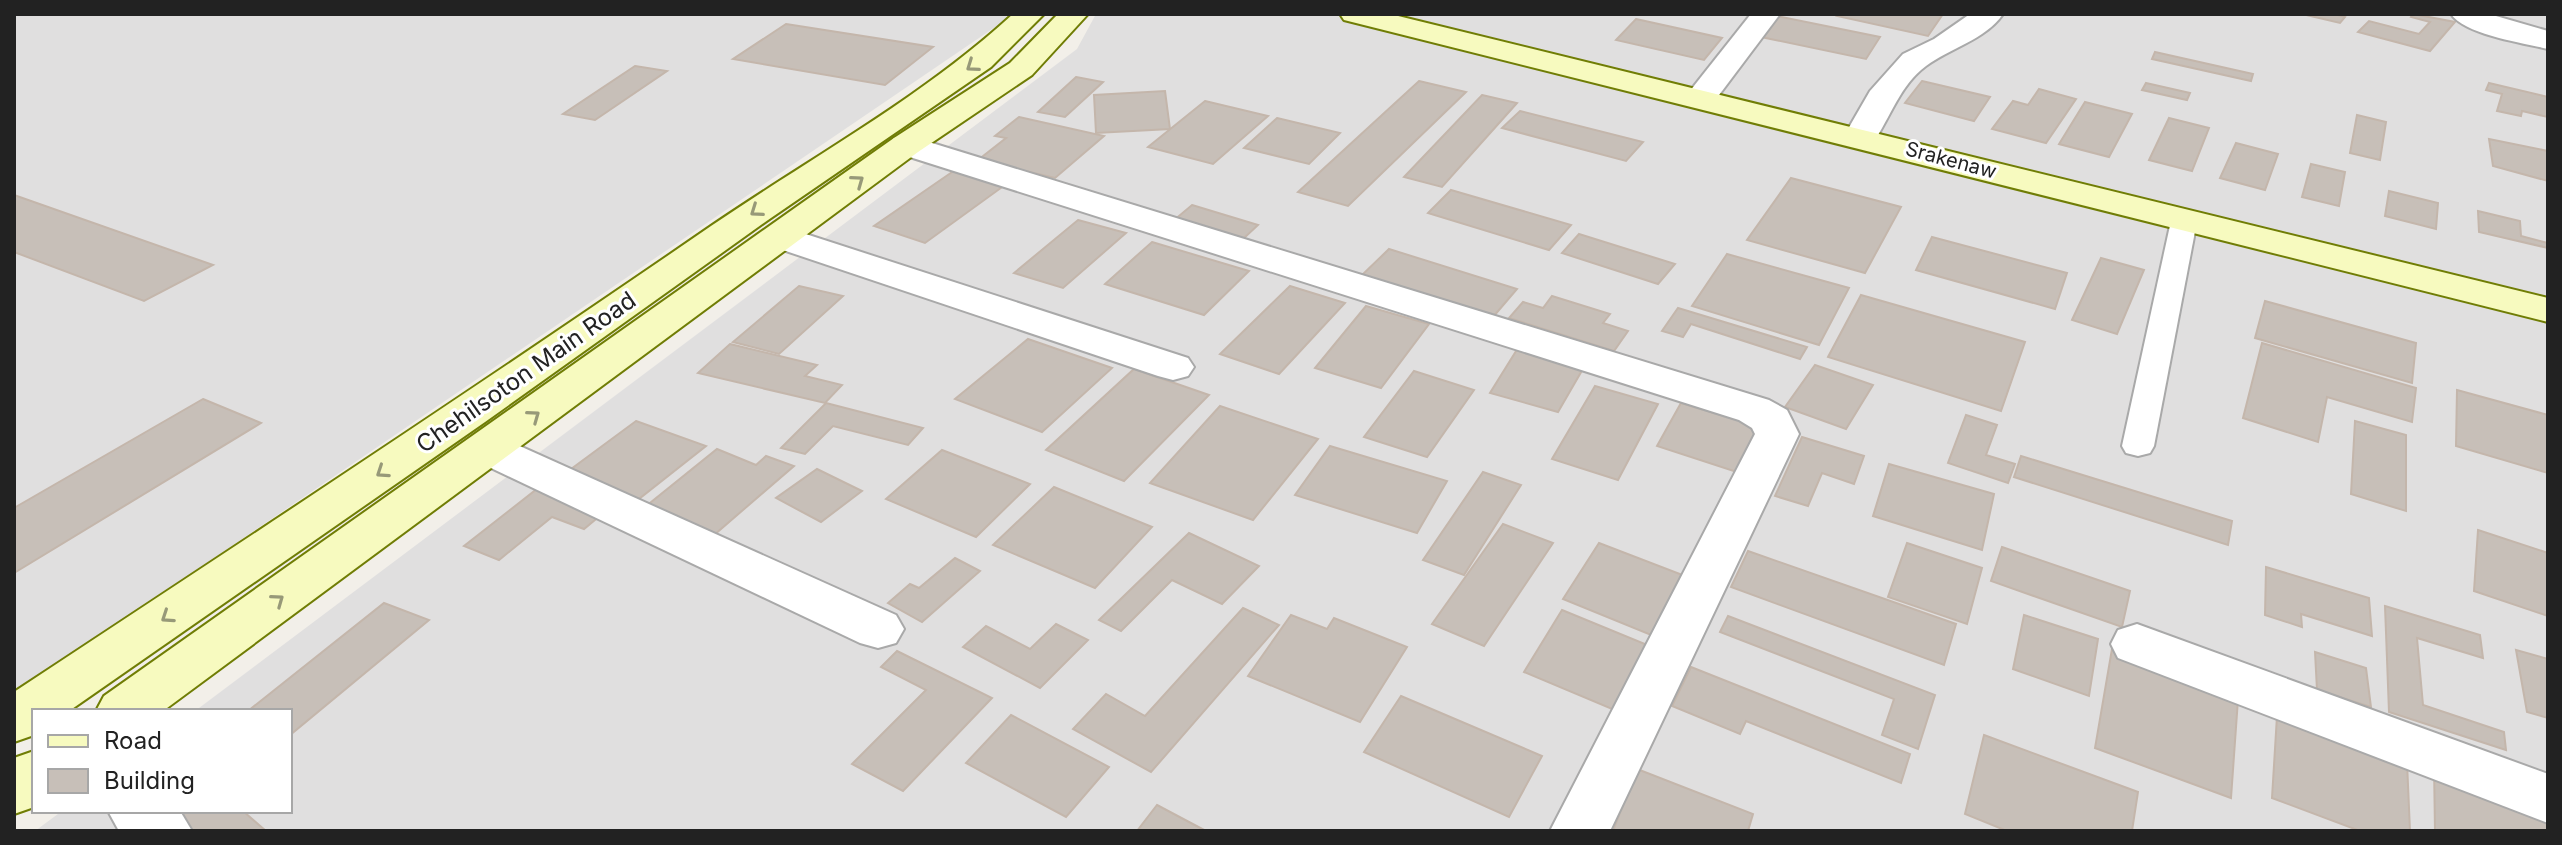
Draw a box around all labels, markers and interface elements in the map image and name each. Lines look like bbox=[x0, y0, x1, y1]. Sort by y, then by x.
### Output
one-way arrow bbox=[967, 56, 981, 71]
street label: Srakenaw bbox=[1903, 136, 1999, 184]
one-way arrow bbox=[849, 176, 864, 190]
one-way arrow bbox=[751, 201, 765, 216]
street label: Chehilsoton Main Road bbox=[411, 285, 641, 459]
one-way arrow bbox=[526, 411, 540, 426]
one-way arrow bbox=[377, 462, 391, 477]
one-way arrow bbox=[269, 595, 283, 610]
one-way arrow bbox=[161, 607, 175, 622]
legend bbox=[32, 709, 292, 813]
text: Road bbox=[104, 726, 162, 755]
text: Building bbox=[104, 766, 195, 795]

